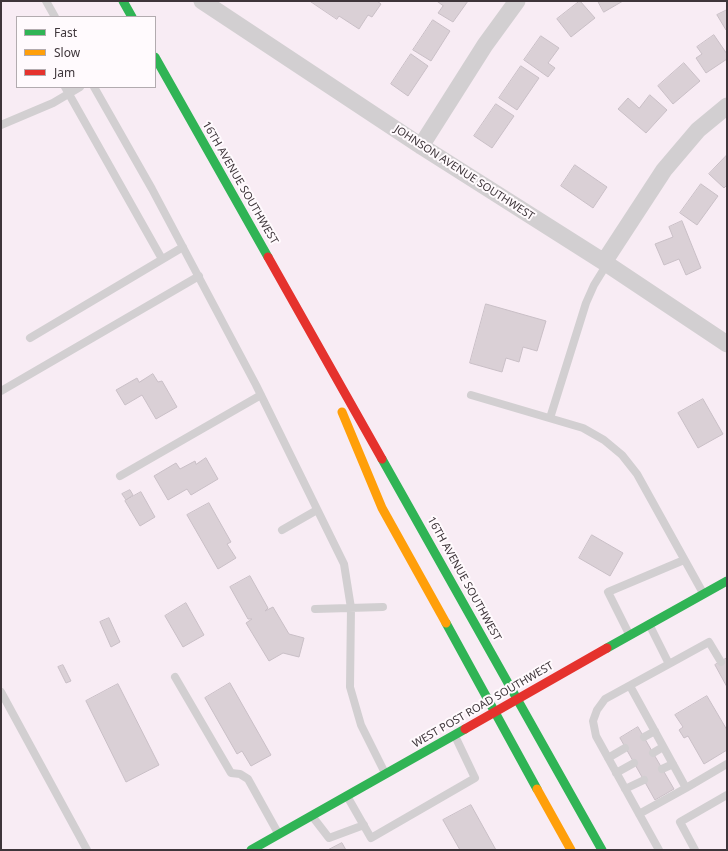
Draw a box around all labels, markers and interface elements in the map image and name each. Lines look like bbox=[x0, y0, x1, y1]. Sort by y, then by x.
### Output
legend bbox=[16, 16, 156, 88]
text: Fast bbox=[54, 24, 77, 41]
text: Slow bbox=[54, 44, 80, 61]
text: Jam bbox=[54, 64, 75, 81]
street label: 16TH AVENUE SOUTHWEST bbox=[199, 119, 281, 247]
street label: JOHNSON AVENUE SOUTHWEST bbox=[392, 123, 536, 223]
street label: 16TH AVENUE SOUTHWEST bbox=[424, 515, 504, 643]
street label: WEST POST ROAD SOUTHWEST bbox=[410, 659, 556, 751]

